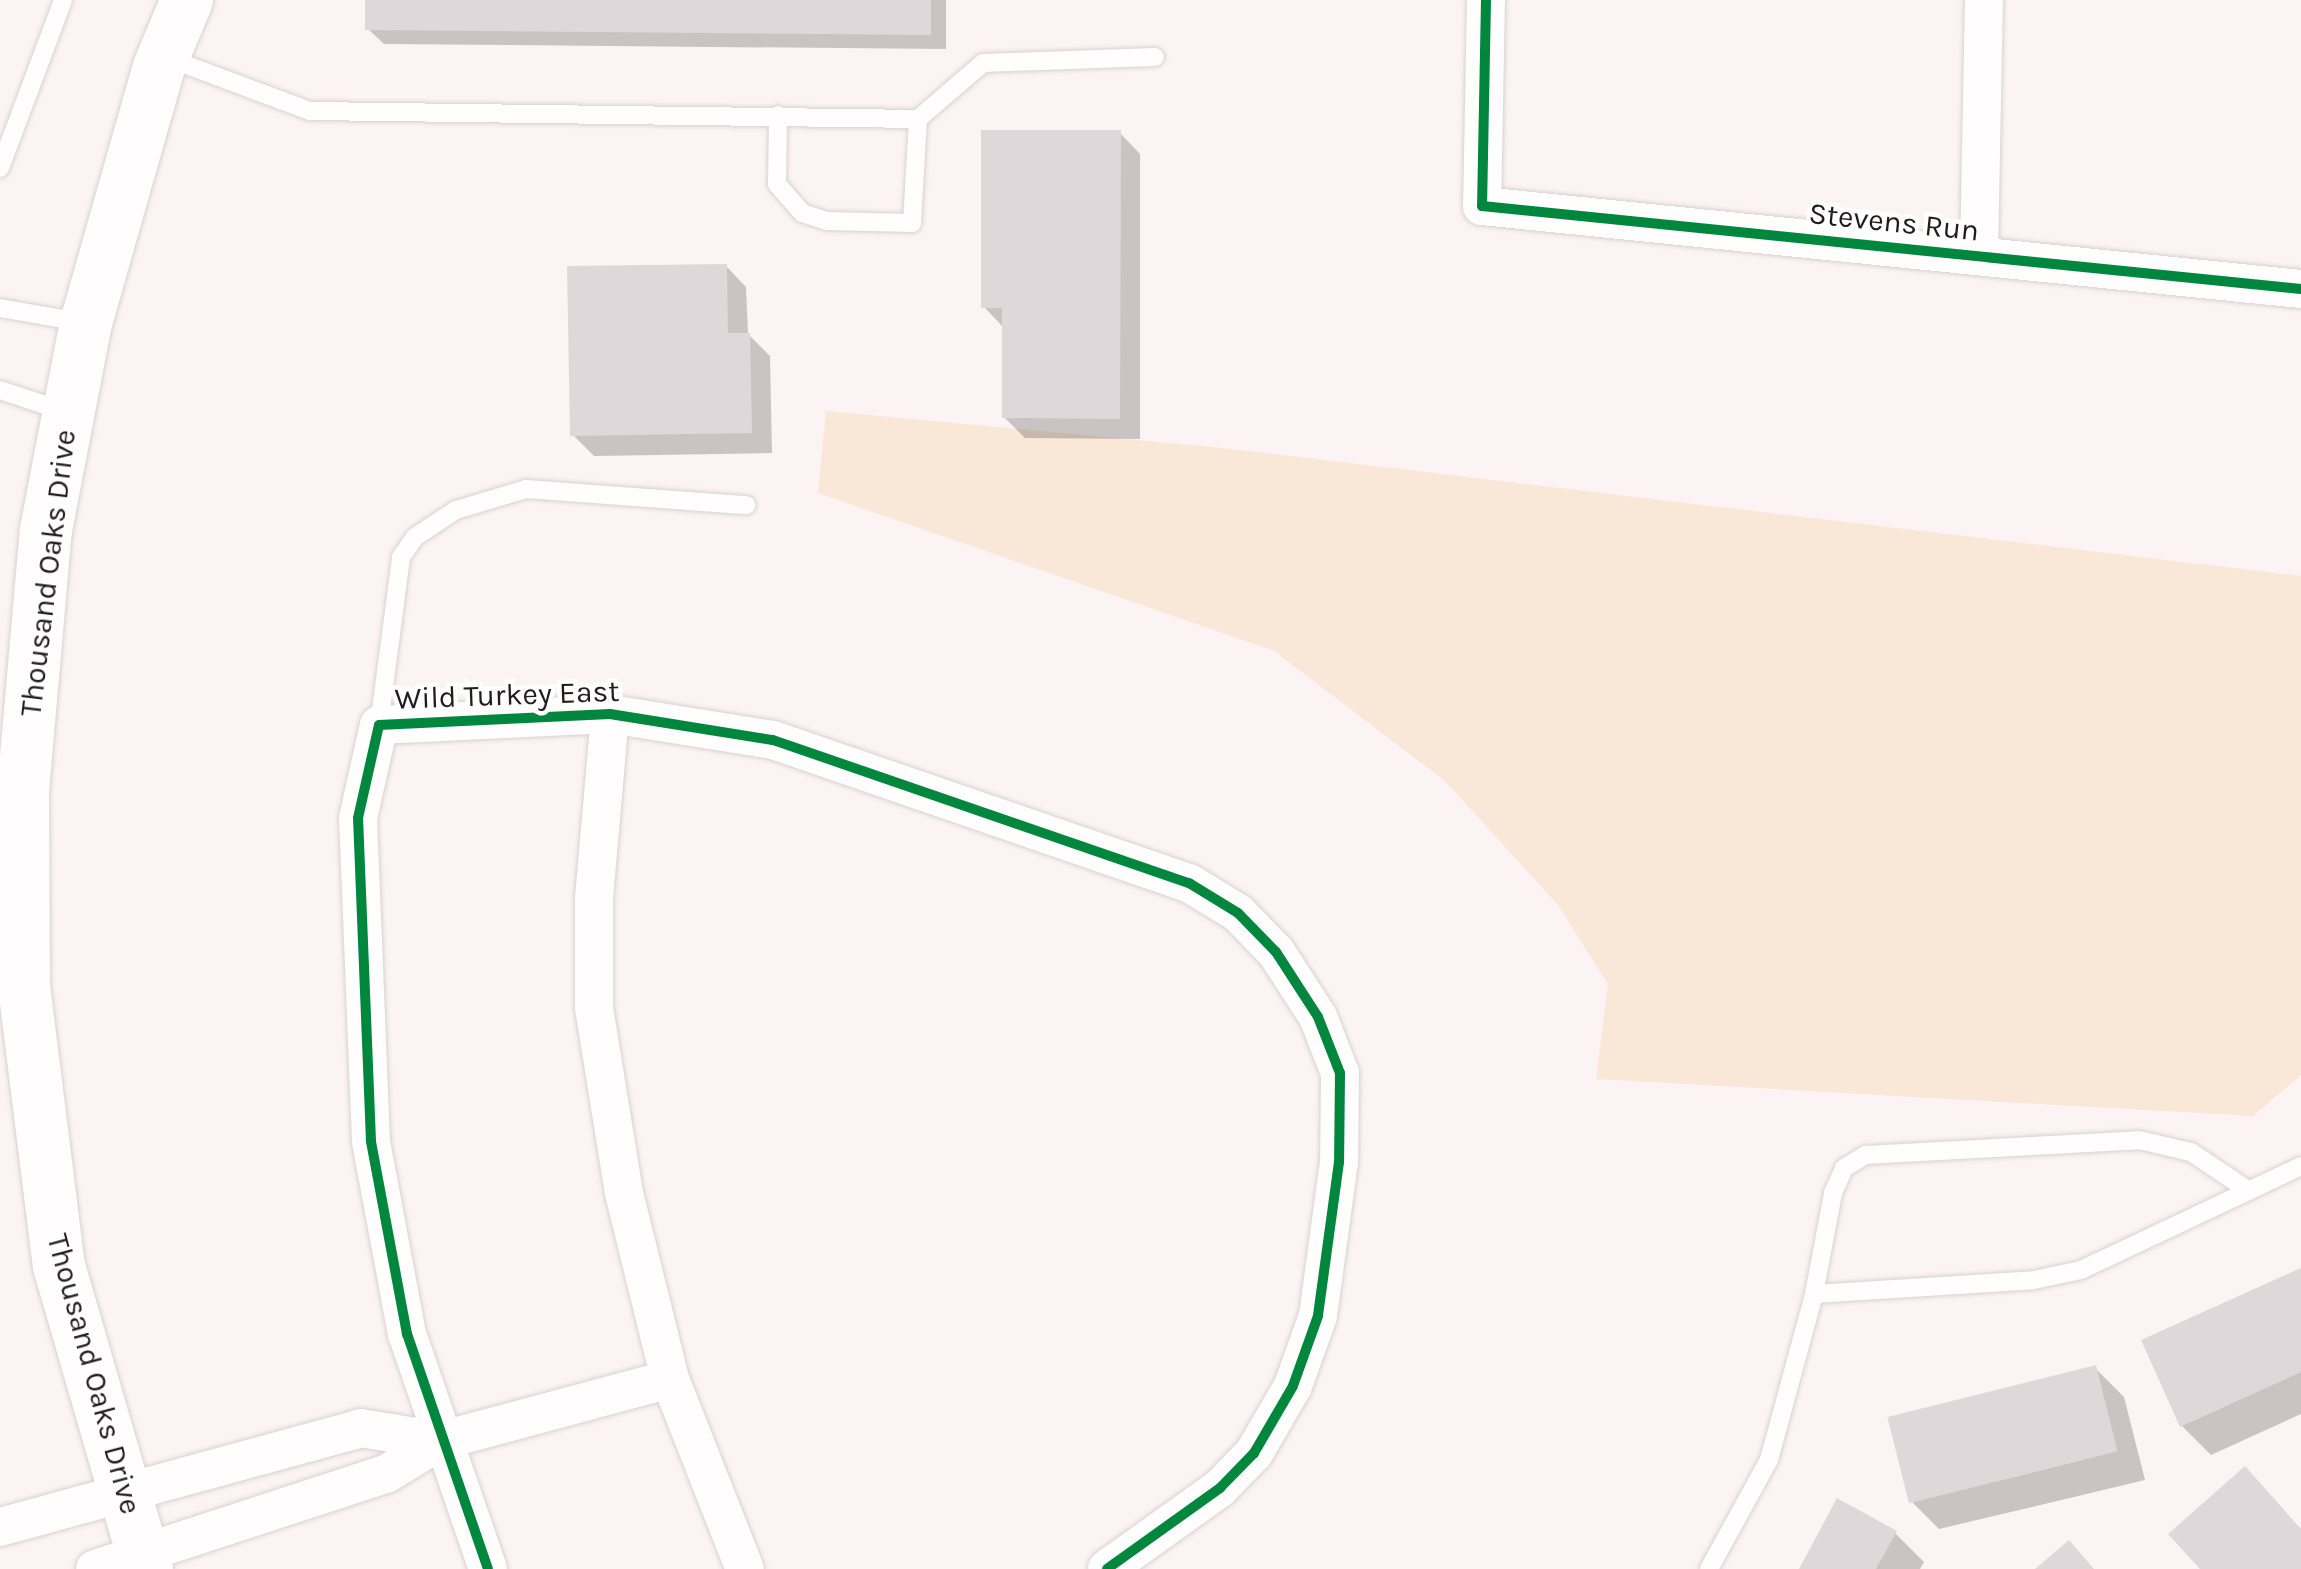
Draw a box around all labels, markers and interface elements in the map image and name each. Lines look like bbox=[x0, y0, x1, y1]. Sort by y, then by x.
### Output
street label: Stevens Run bbox=[1807, 195, 1981, 249]
street label: Thousand Oaks Drive bbox=[13, 428, 83, 718]
street label: Wild Turkey East bbox=[394, 673, 620, 717]
street label: Thousand Oaks Drive bbox=[39, 1230, 149, 1518]

